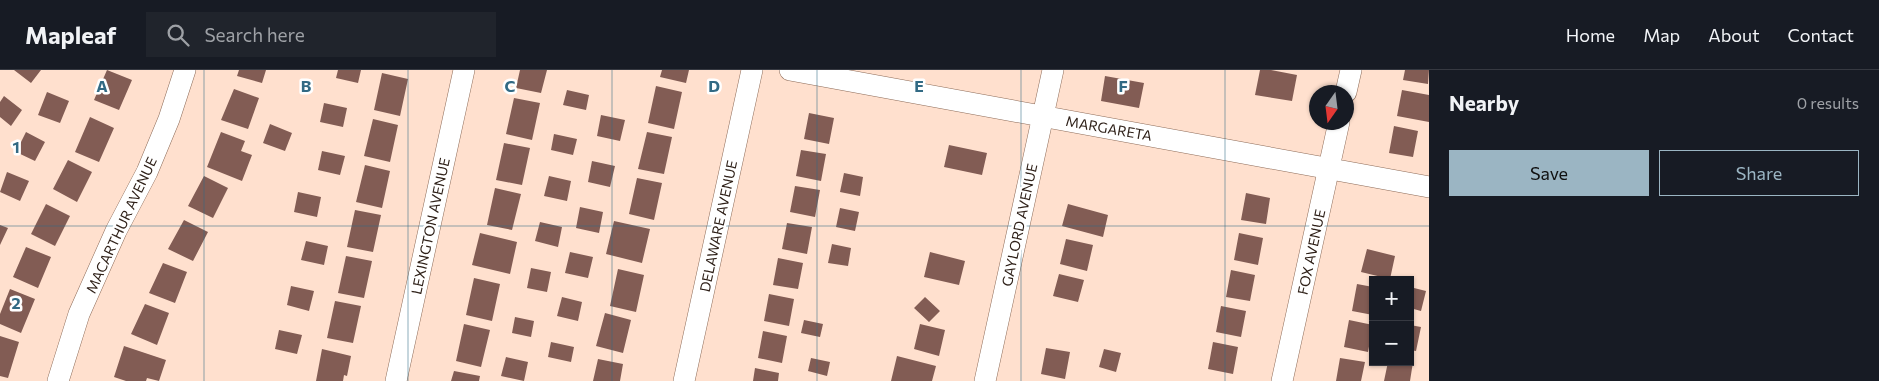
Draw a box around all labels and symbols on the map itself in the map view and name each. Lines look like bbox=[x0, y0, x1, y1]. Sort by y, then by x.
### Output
text: A bbox=[96, 76, 108, 95]
text: B bbox=[301, 76, 312, 95]
text: C bbox=[505, 76, 516, 95]
text: D bbox=[708, 76, 720, 95]
text: E bbox=[914, 76, 924, 95]
text: F bbox=[1118, 76, 1128, 95]
north arrow bbox=[1309, 85, 1354, 130]
street label: MARGARETA bbox=[1065, 112, 1154, 144]
text: 1 bbox=[12, 137, 20, 156]
street label: MACARTHUR AVENUE bbox=[82, 154, 160, 296]
street label: LEXINGTON AVENUE bbox=[407, 156, 453, 296]
street label: DELAWARE AVENUE bbox=[696, 159, 740, 293]
street label: GAYLORD AVENUE bbox=[998, 162, 1040, 288]
street label: FOX AVENUE bbox=[1294, 208, 1328, 296]
text: 2 bbox=[11, 293, 21, 312]

